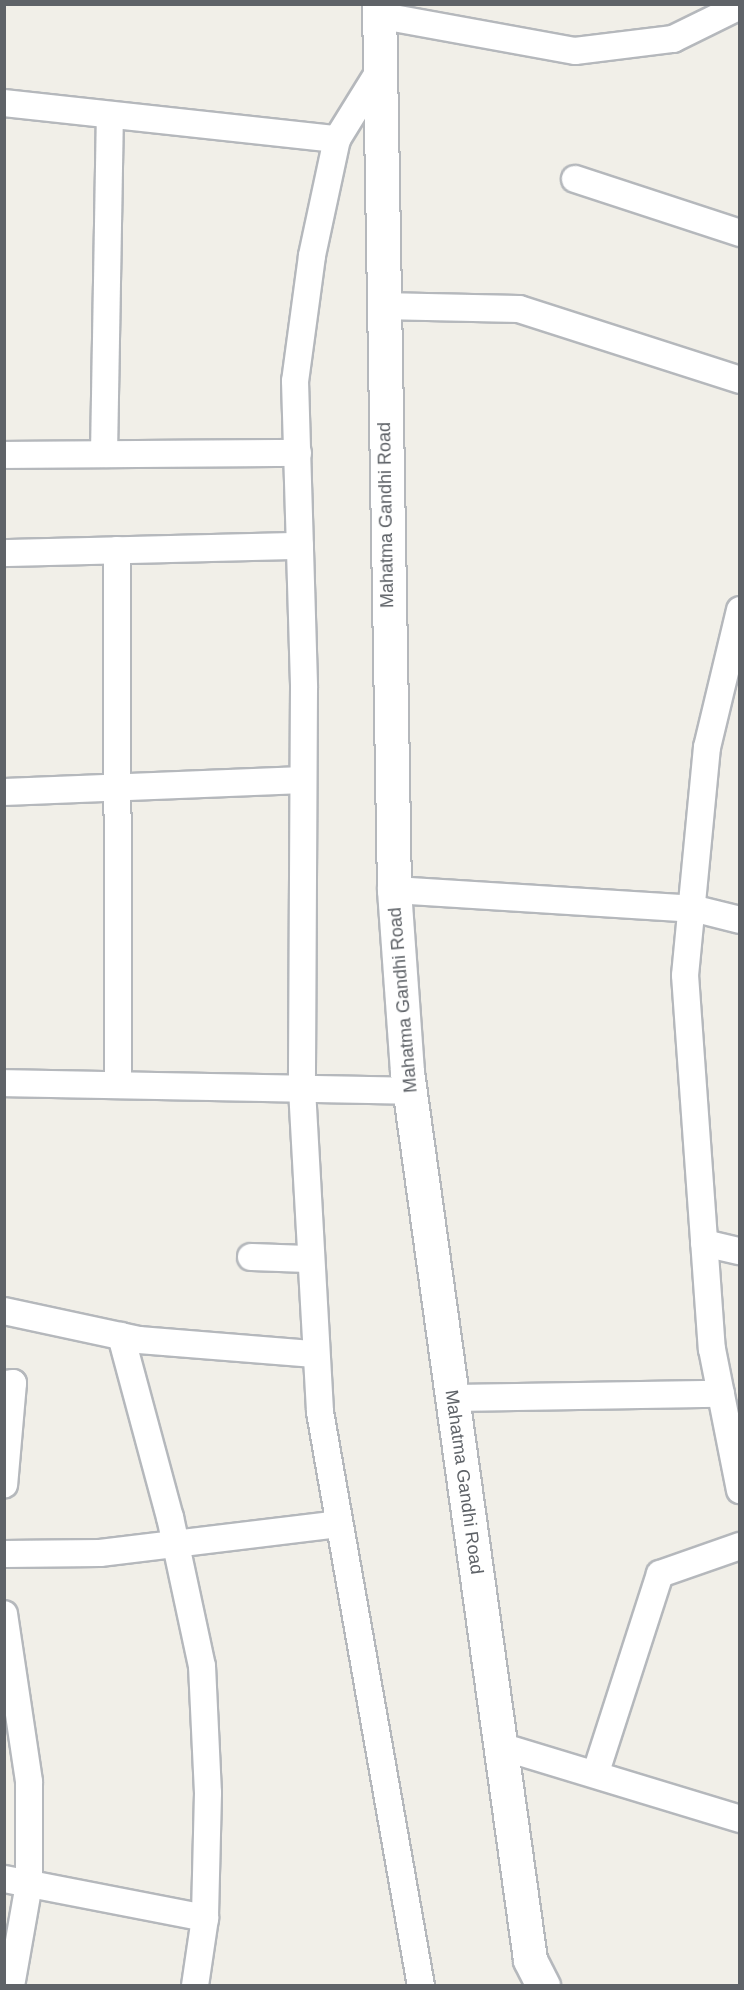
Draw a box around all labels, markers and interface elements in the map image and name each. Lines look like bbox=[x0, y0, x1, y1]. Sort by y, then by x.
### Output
street label: Mahatma Gandhi Road bbox=[374, 422, 398, 608]
street label: Mahatma Gandhi Road bbox=[384, 906, 422, 1094]
street label: Mahatma Gandhi Road bbox=[440, 1388, 488, 1576]

